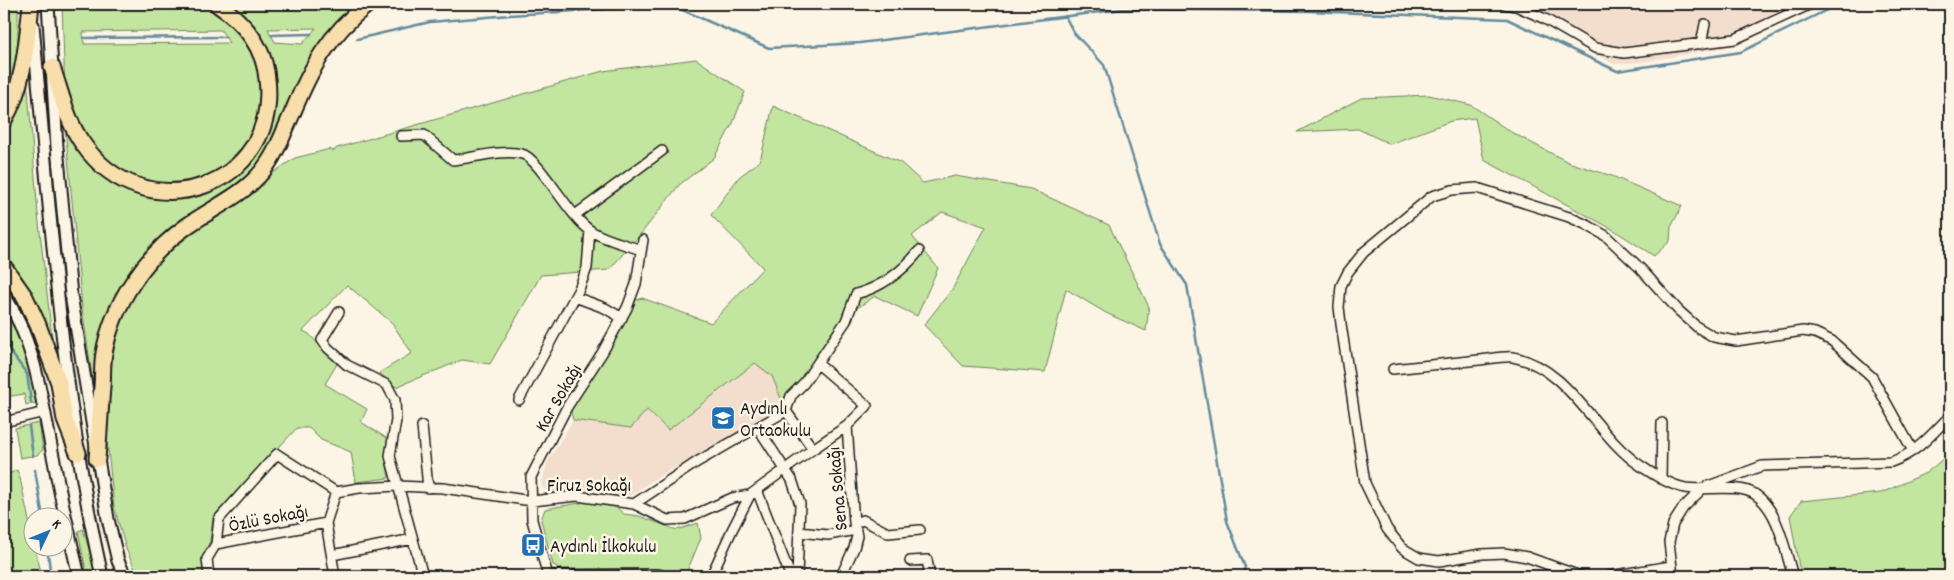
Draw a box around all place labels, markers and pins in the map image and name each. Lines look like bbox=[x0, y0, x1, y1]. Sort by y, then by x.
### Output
place label: Aydınlı Ortaokulu bbox=[740, 397, 811, 446]
school or university icon: Aydınlı Ortaokulu bbox=[710, 405, 736, 431]
bus stop icon: Aydınlı İlkokulu bbox=[520, 532, 546, 558]
place label: Aydınlı İlkokulu bbox=[550, 535, 656, 562]

